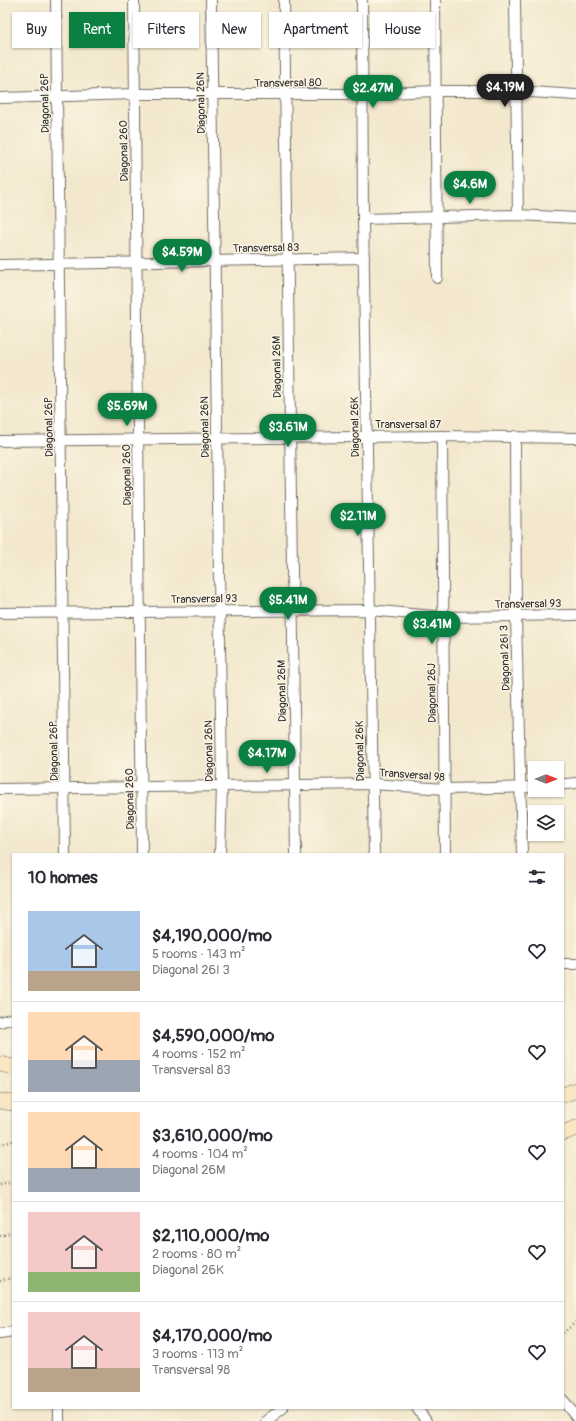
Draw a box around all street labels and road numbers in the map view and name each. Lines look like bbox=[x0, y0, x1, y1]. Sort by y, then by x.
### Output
street label: Diagonal 26N bbox=[194, 72, 208, 134]
street label: Diagonal 26P bbox=[38, 73, 52, 133]
street label: Transversal 80 bbox=[254, 76, 322, 90]
street label: Diagonal 26O bbox=[117, 120, 131, 182]
street label: Transversal 83 bbox=[233, 241, 299, 255]
street label: Diagonal 26M bbox=[270, 336, 284, 398]
street label: Diagonal 26N bbox=[198, 396, 212, 458]
street label: Diagonal 26K bbox=[348, 396, 362, 458]
street label: Diagonal 26P bbox=[42, 397, 56, 457]
street label: Transversal 87 bbox=[375, 418, 441, 431]
street label: Diagonal 26O bbox=[120, 444, 134, 506]
street label: Transversal 93 bbox=[171, 592, 237, 606]
street label: Transversal 93 bbox=[495, 597, 561, 611]
street label: Diagonal 26I 3 bbox=[497, 625, 513, 691]
street label: Diagonal 26M bbox=[275, 660, 289, 722]
street label: Diagonal 26J bbox=[425, 663, 439, 723]
street label: Diagonal 26N bbox=[202, 720, 216, 782]
street label: Diagonal 26K bbox=[353, 720, 367, 782]
street label: Diagonal 26P bbox=[47, 721, 61, 781]
street label: Transversal 98 bbox=[379, 766, 446, 784]
street label: Diagonal 26O bbox=[123, 768, 137, 830]

